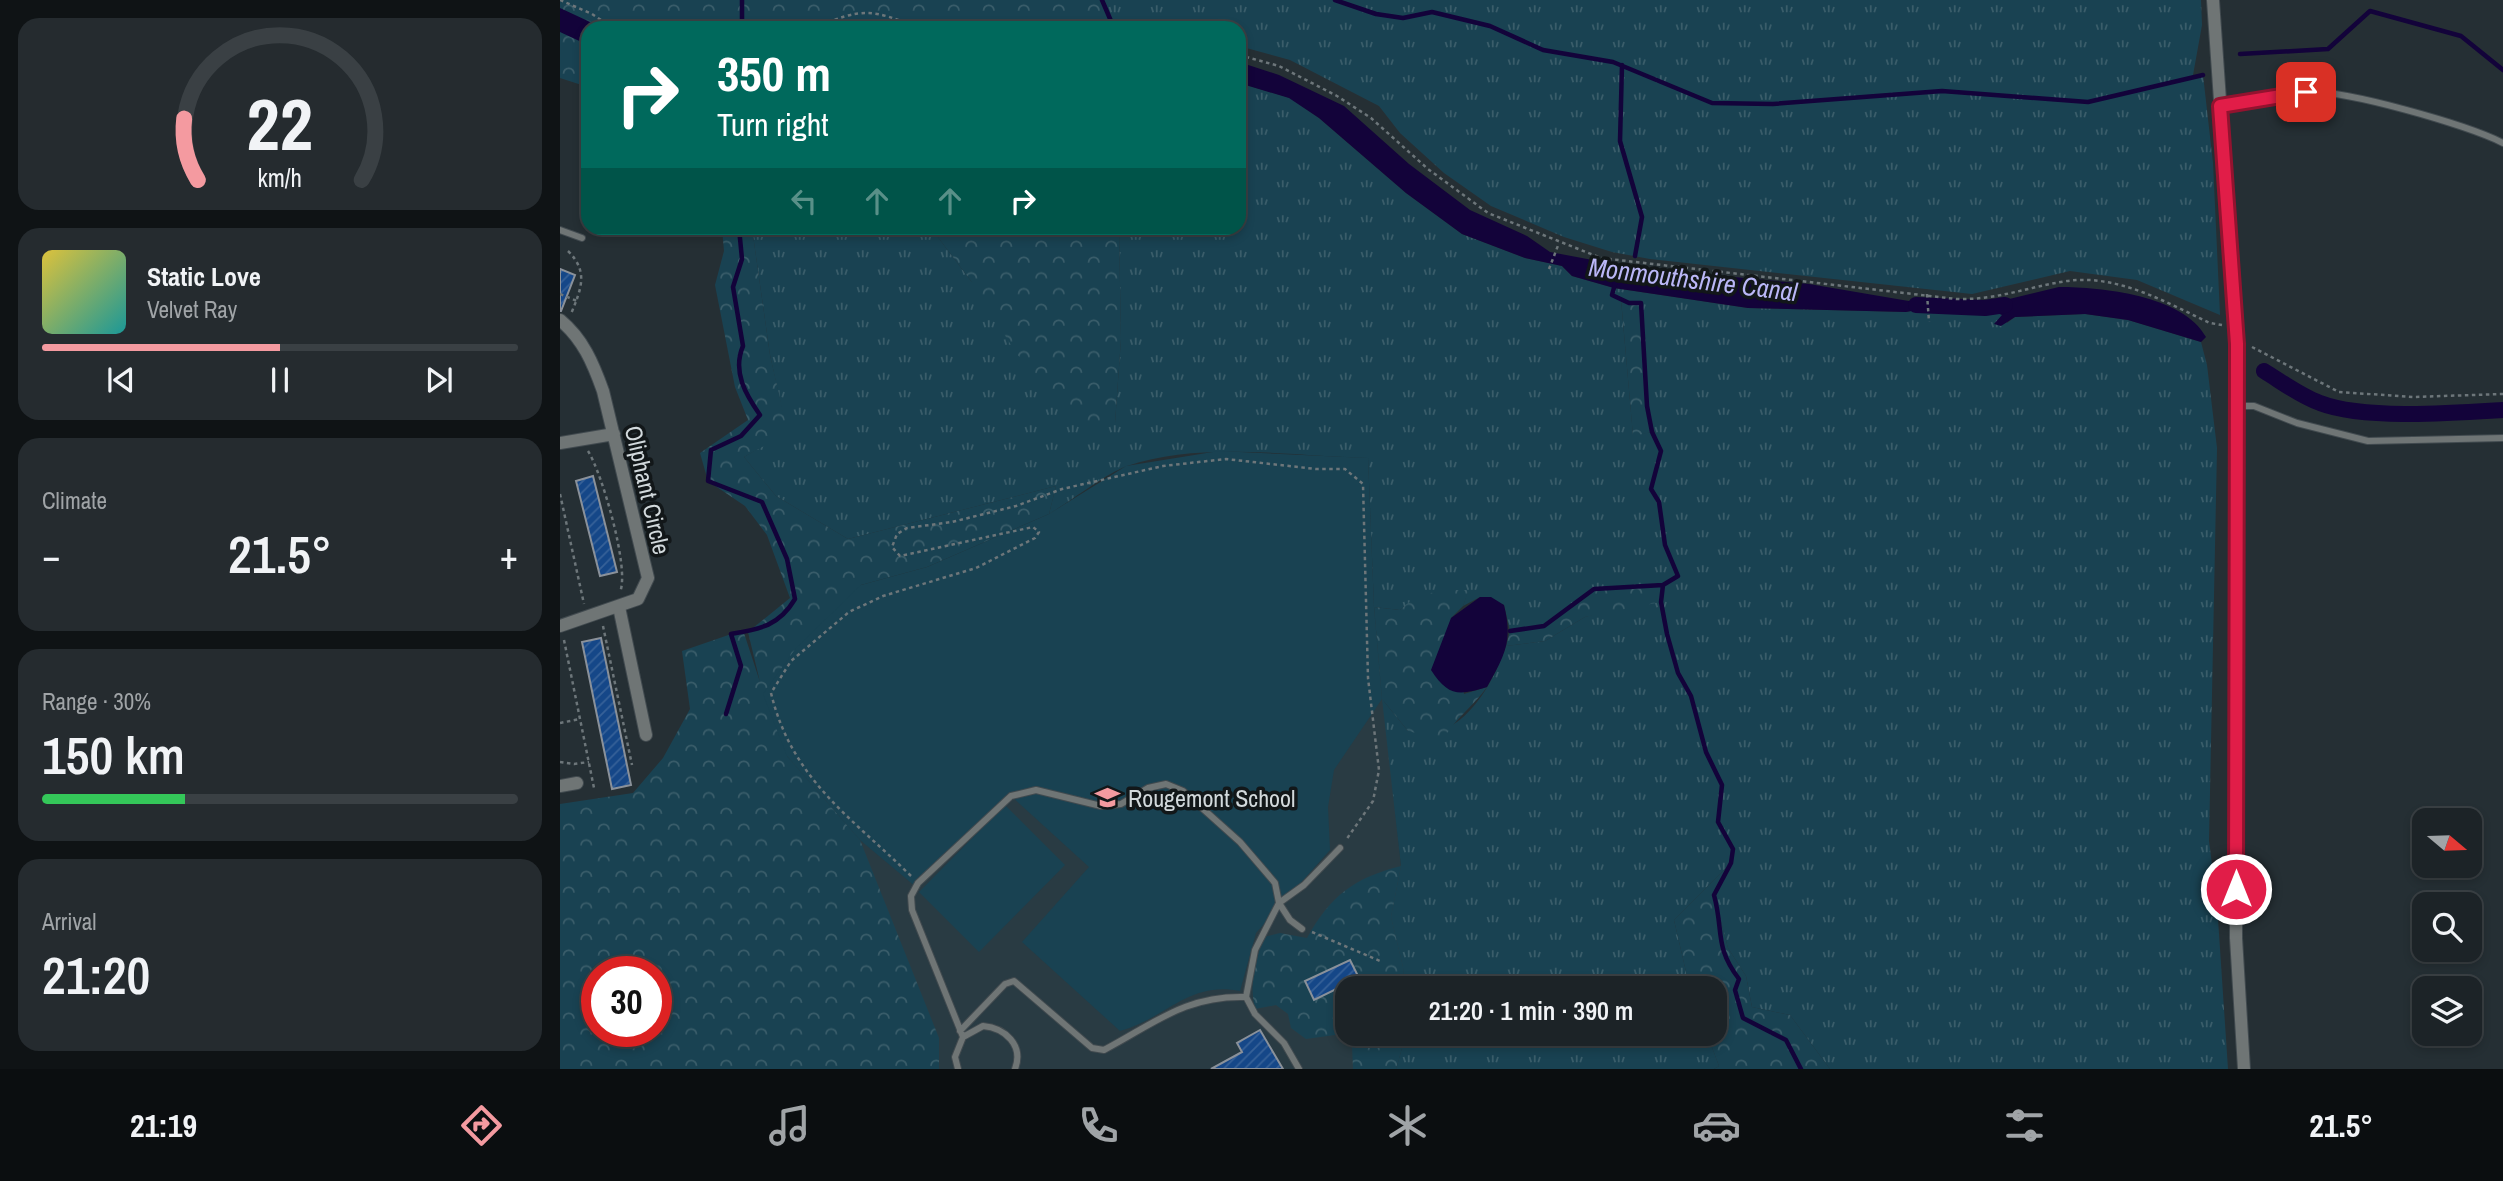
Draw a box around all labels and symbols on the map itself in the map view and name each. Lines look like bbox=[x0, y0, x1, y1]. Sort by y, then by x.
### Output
pin bbox=[2276, 62, 2336, 122]
water label: Monmouthshire Canal bbox=[1587, 249, 1800, 309]
street label: Oliphant Circle bbox=[618, 422, 678, 558]
place label: Rougemont School bbox=[1128, 782, 1295, 814]
school or university icon: Rougemont School bbox=[1094, 784, 1122, 812]
north arrow bbox=[2412, 808, 2482, 878]
position arrow bbox=[2199, 852, 2273, 926]
speed limit sign: 30 bbox=[581, 956, 672, 1047]

